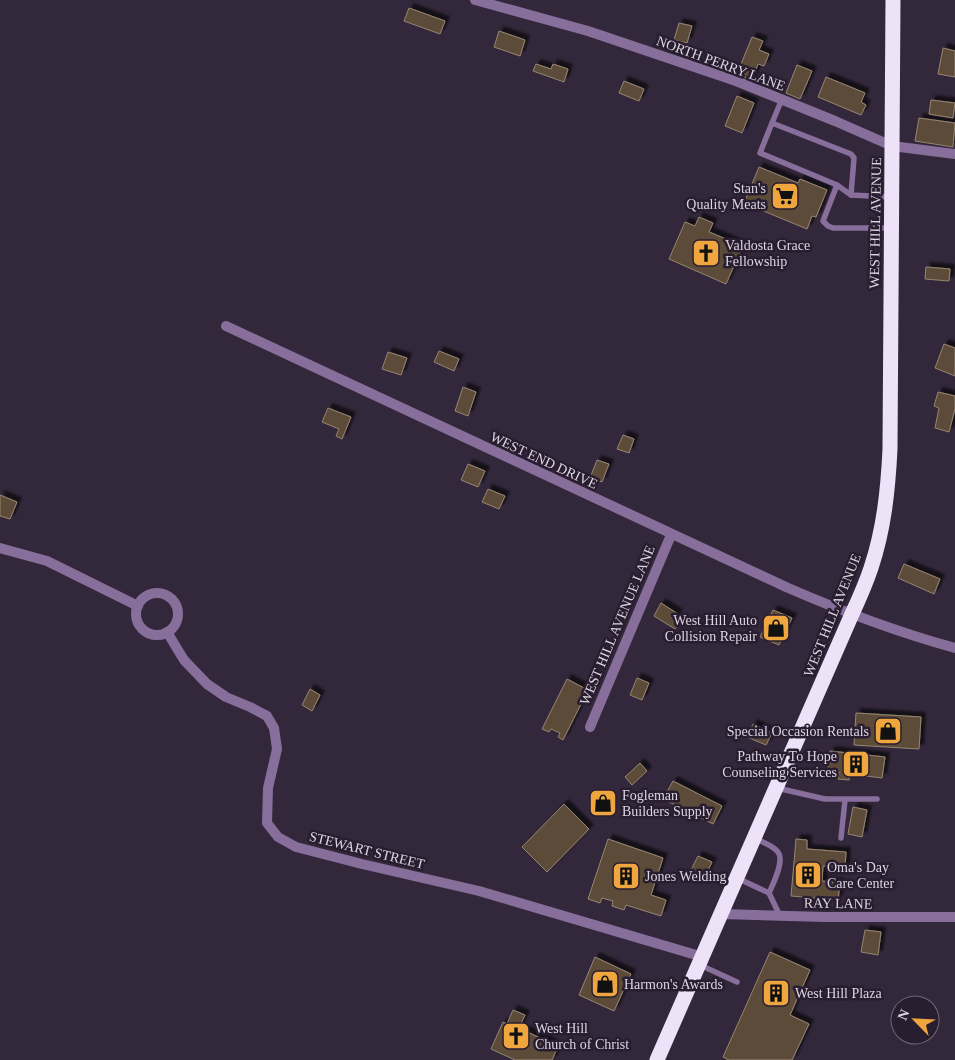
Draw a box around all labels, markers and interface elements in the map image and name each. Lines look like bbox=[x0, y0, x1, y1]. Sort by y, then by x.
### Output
street label: NORTH PERRY LANE bbox=[655, 33, 787, 94]
street label: WEST HILL AVENUE bbox=[867, 157, 884, 289]
place label: Stan's Quality Meats bbox=[686, 181, 766, 212]
supermarket icon: Stan's Quality Meats bbox=[770, 181, 800, 211]
church icon: Valdosta Grace Fellowship bbox=[691, 238, 721, 268]
place label: Valdosta Grace Fellowship bbox=[725, 238, 810, 269]
street label: WEST END DRIVE bbox=[488, 429, 600, 492]
street label: WEST HILL AVENUE LANE bbox=[577, 543, 658, 707]
street label: WEST HILL AVENUE bbox=[801, 552, 864, 679]
place label: West Hill Auto Collision Repair bbox=[665, 613, 757, 644]
shop icon: West Hill Auto Collision Repair bbox=[761, 613, 791, 643]
shop icon: Special Occasion Rentals bbox=[873, 716, 903, 746]
place label: Special Occasion Rentals bbox=[727, 724, 869, 739]
place label: Pathway To Hope Counseling Services bbox=[722, 749, 837, 780]
building icon: Pathway To Hope Counseling Services bbox=[841, 749, 871, 779]
shop icon: Fogleman Builders Supply bbox=[588, 788, 618, 818]
place label: Fogleman Builders Supply bbox=[622, 788, 713, 819]
street label: STEWART STREET bbox=[308, 829, 427, 872]
building icon: Oma's Day Care Center bbox=[793, 860, 823, 890]
place label: Oma's Day Care Center bbox=[827, 860, 895, 891]
building icon: Jones Welding bbox=[611, 861, 641, 891]
place label: Jones Welding bbox=[645, 869, 726, 884]
street label: RAY LANE bbox=[804, 895, 872, 912]
shop icon: Harmon's Awards bbox=[590, 969, 620, 999]
place label: Harmon's Awards bbox=[624, 977, 723, 992]
building icon: West Hill Plaza bbox=[761, 978, 791, 1008]
place label: West Hill Plaza bbox=[795, 986, 883, 1001]
north arrow bbox=[890, 995, 940, 1045]
text: N bbox=[895, 1007, 912, 1023]
church icon: West Hill Church of Christ bbox=[501, 1021, 531, 1051]
place label: West Hill Church of Christ bbox=[535, 1021, 629, 1052]

